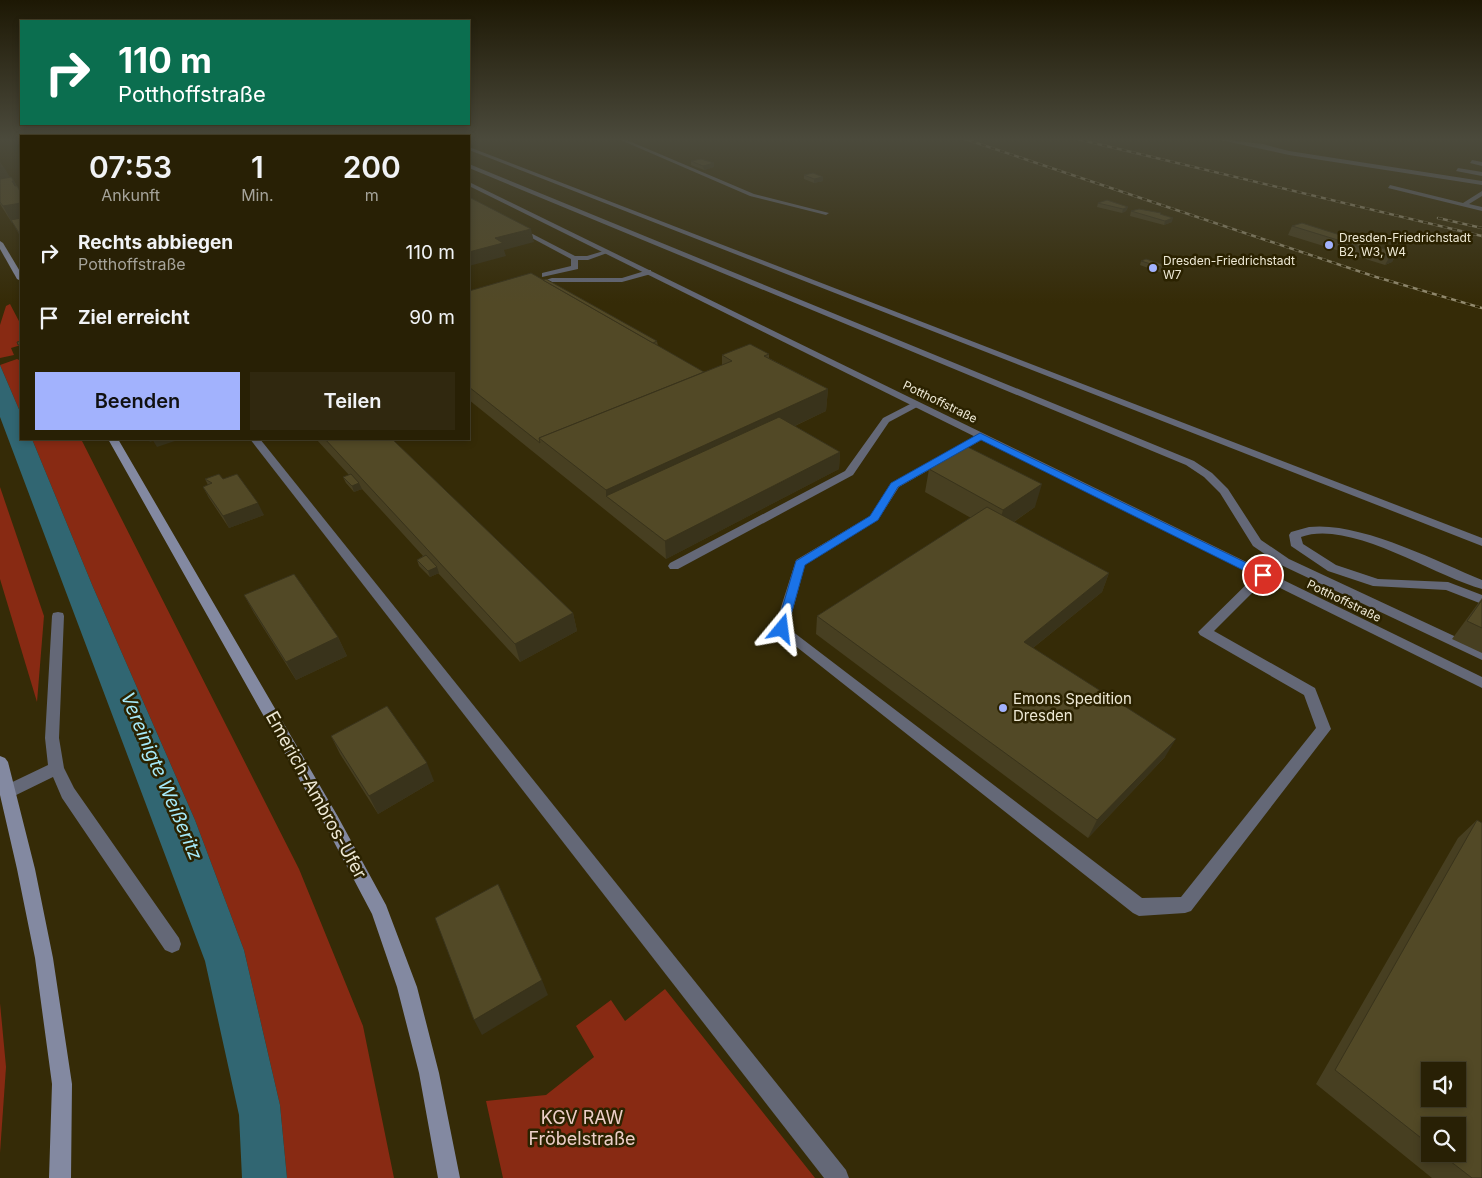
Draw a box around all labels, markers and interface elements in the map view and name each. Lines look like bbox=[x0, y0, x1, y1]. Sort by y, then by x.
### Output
text: 110 m bbox=[118, 39, 212, 81]
icon: right bbox=[35, 40, 100, 105]
text: Potthoffstraße bbox=[118, 81, 266, 107]
text: 07:53 bbox=[89, 149, 172, 185]
text: 1 bbox=[251, 149, 264, 185]
text: 200 bbox=[343, 149, 401, 185]
text: Ankunft bbox=[101, 185, 160, 205]
text: Min. bbox=[241, 185, 274, 205]
text: m bbox=[365, 185, 379, 205]
place label: Dresden-Friedrichstadt B2, W3, W4 bbox=[1339, 230, 1471, 259]
text: Rechts abbiegen bbox=[78, 231, 233, 254]
icon: right bbox=[35, 239, 63, 267]
marker: Dresden-Friedrichstadt B2, W3, W4 bbox=[1323, 239, 1335, 251]
text: 110 m bbox=[406, 241, 455, 264]
place label: Dresden-Friedrichstadt W7 bbox=[1163, 253, 1295, 282]
text: Potthoffstraße bbox=[78, 254, 186, 274]
marker: Dresden-Friedrichstadt W7 bbox=[1147, 262, 1159, 274]
icon: arrive bbox=[35, 304, 63, 332]
text: Ziel erreicht bbox=[78, 306, 190, 329]
text: 90 m bbox=[409, 306, 455, 329]
button: Beenden bbox=[35, 372, 240, 430]
button: Teilen bbox=[250, 372, 455, 430]
street label: Potthoffstraße bbox=[901, 377, 980, 426]
pin bbox=[1242, 554, 1284, 596]
icon: arrive bbox=[1249, 561, 1277, 589]
street label: Potthoffstraße bbox=[1305, 576, 1384, 625]
position arrow bbox=[755, 602, 807, 654]
water label: Vereinigte Weißeritz bbox=[116, 689, 207, 864]
place label: Emons Spedition Dresden bbox=[1013, 689, 1132, 725]
marker: Emons Spedition Dresden bbox=[997, 702, 1009, 714]
street label: Emerich-Ambros-Ufer bbox=[262, 707, 371, 882]
map controls bbox=[1421, 1062, 1466, 1162]
button: sound bbox=[1421, 1062, 1466, 1107]
park label: KGV RAW Fröbelstraße bbox=[528, 1107, 636, 1149]
button: search bbox=[1421, 1117, 1466, 1162]

